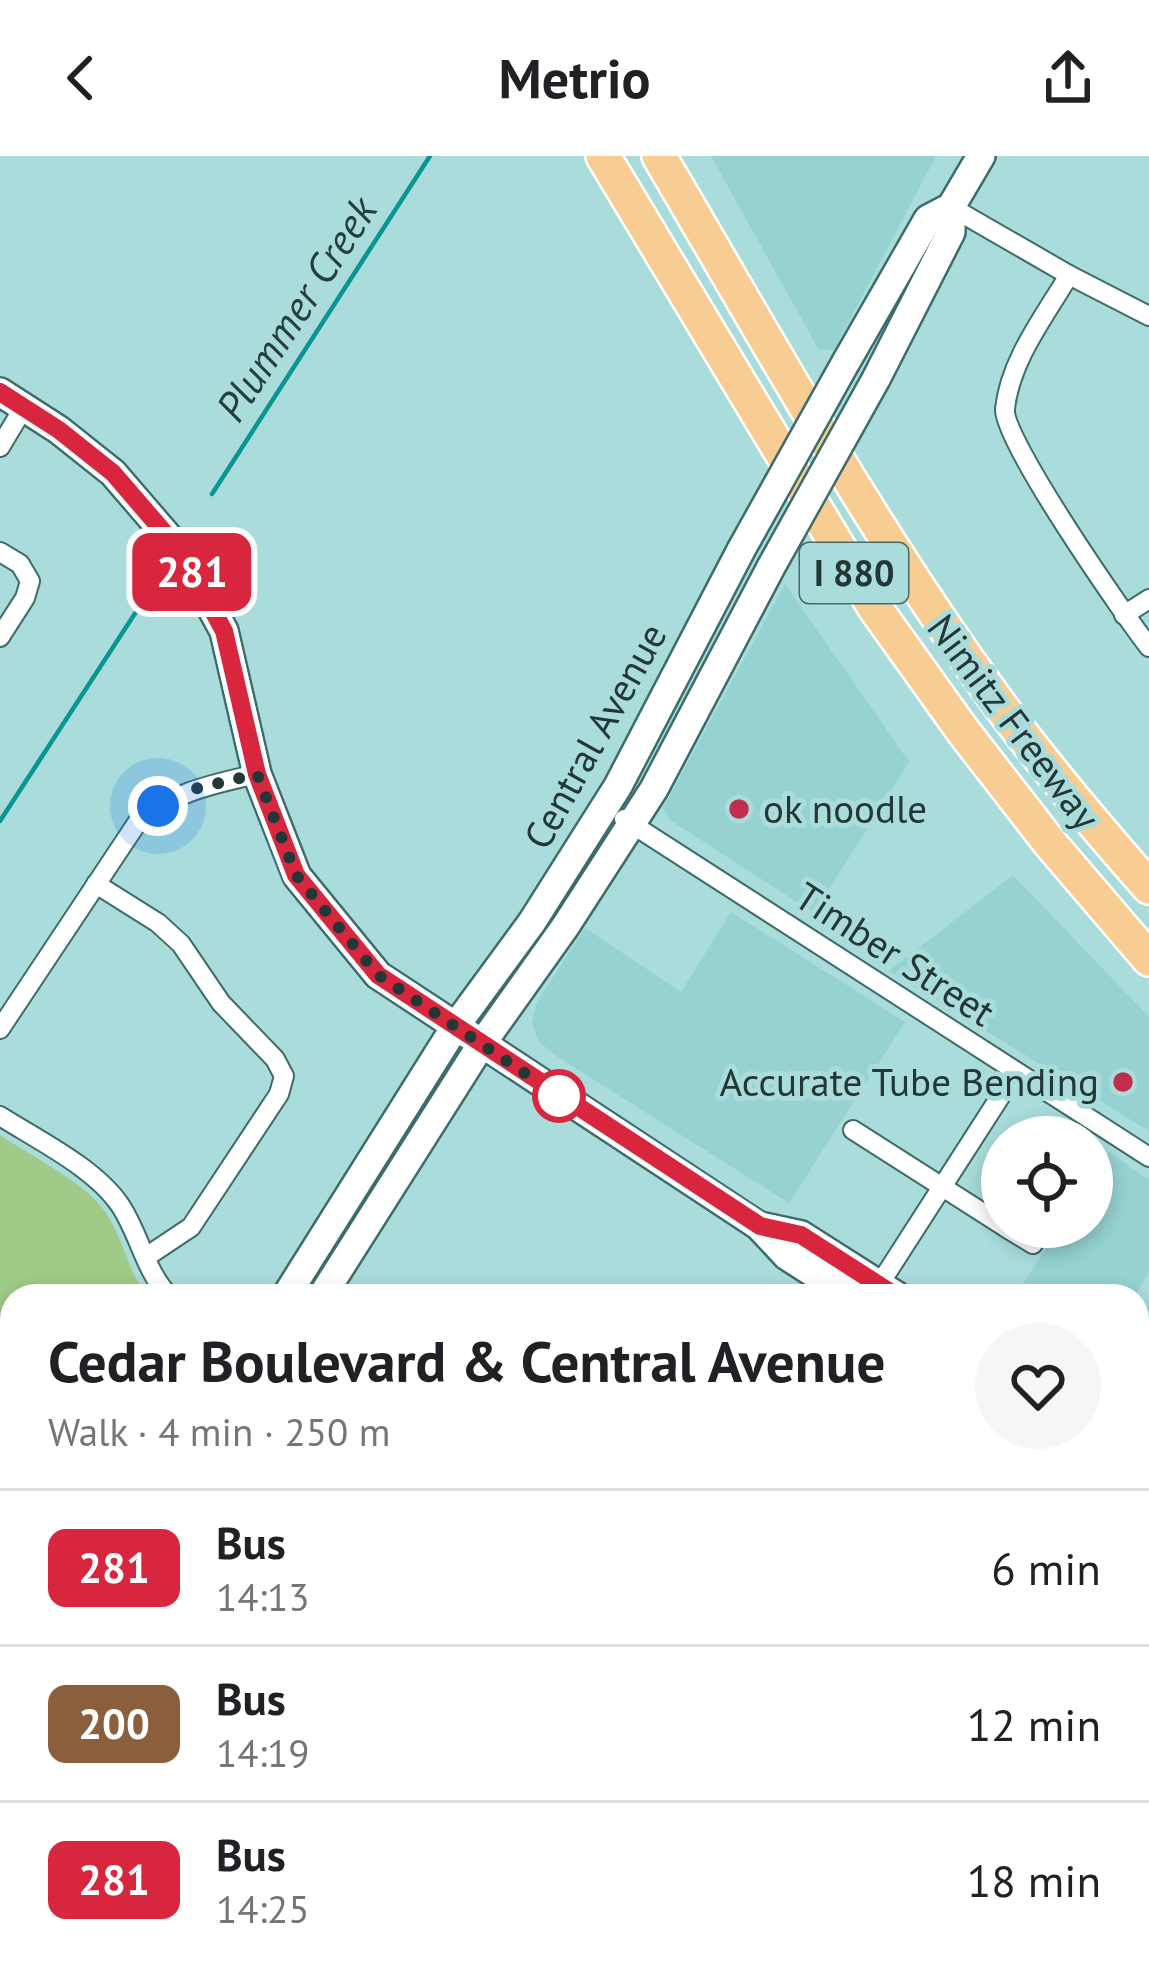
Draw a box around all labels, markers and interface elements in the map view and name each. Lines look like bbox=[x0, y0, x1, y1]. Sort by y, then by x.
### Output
text: Metrio bbox=[499, 43, 650, 113]
icon: back bbox=[48, 45, 114, 111]
icon: share bbox=[1035, 45, 1101, 111]
water label: Plummer Creek bbox=[203, 184, 390, 431]
line badge: 281 bbox=[123, 533, 261, 611]
road number: I 880 bbox=[800, 543, 908, 603]
text: 281 bbox=[156, 544, 228, 599]
street label: Nimitz Freeway bbox=[917, 604, 1112, 840]
street label: Central Avenue bbox=[512, 614, 678, 858]
your location bbox=[128, 776, 188, 836]
place label: ok noodle bbox=[763, 783, 927, 834]
marker: ok noodle bbox=[726, 796, 752, 822]
street label: Timber Street bbox=[786, 870, 1005, 1037]
place label: Accurate Tube Bending bbox=[719, 1056, 1099, 1107]
marker: Accurate Tube Bending bbox=[1110, 1069, 1136, 1095]
unlabelled marker bbox=[534, 1071, 584, 1121]
map controls bbox=[981, 1116, 1113, 1248]
button: locate bbox=[981, 1116, 1113, 1248]
button: heart bbox=[975, 1323, 1101, 1449]
text: Cedar Boulevard & Central Avenue bbox=[48, 1324, 885, 1398]
text: Walk · 4 min · 250 m bbox=[48, 1406, 390, 1457]
text: Bus bbox=[216, 1513, 286, 1571]
text: 6 min bbox=[991, 1539, 1101, 1597]
text: 281 bbox=[78, 1540, 150, 1595]
text: 14:13 bbox=[216, 1571, 310, 1622]
text: Bus bbox=[216, 1669, 286, 1727]
text: 12 min bbox=[967, 1695, 1101, 1753]
text: 200 bbox=[78, 1696, 150, 1751]
text: 14:19 bbox=[216, 1727, 310, 1778]
text: Bus bbox=[216, 1825, 286, 1883]
text: 18 min bbox=[967, 1851, 1101, 1909]
text: 281 bbox=[78, 1852, 150, 1907]
text: 14:25 bbox=[216, 1883, 310, 1934]

